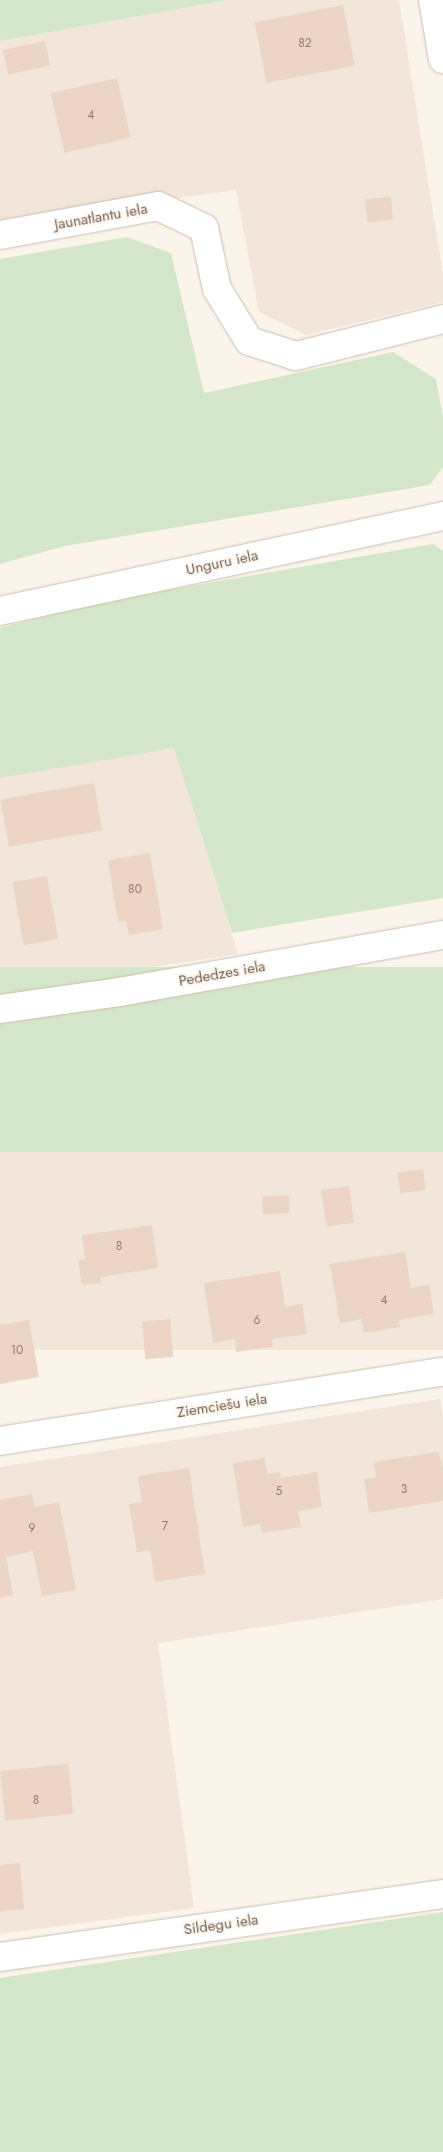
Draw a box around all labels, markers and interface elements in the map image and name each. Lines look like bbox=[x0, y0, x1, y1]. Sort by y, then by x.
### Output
house number: 82 bbox=[298, 37, 312, 51]
house number: 4 bbox=[88, 109, 94, 123]
street label: Jaunatlantu iela bbox=[53, 200, 149, 234]
street label: Unguru iela bbox=[184, 547, 260, 579]
house number: 80 bbox=[128, 883, 142, 897]
street label: Pededzes iela bbox=[177, 958, 267, 990]
house number: 8 bbox=[116, 1240, 122, 1254]
house number: 4 bbox=[381, 1294, 387, 1308]
house number: 6 bbox=[254, 1314, 260, 1328]
house number: 10 bbox=[11, 1344, 23, 1358]
street label: Ziemciešu iela bbox=[176, 1390, 268, 1422]
house number: 3 bbox=[401, 1483, 407, 1497]
house number: 5 bbox=[276, 1485, 282, 1499]
house number: 7 bbox=[162, 1520, 168, 1534]
house number: 9 bbox=[29, 1522, 35, 1536]
house number: 8 bbox=[33, 1794, 39, 1808]
street label: Sildegu iela bbox=[183, 1911, 259, 1939]

